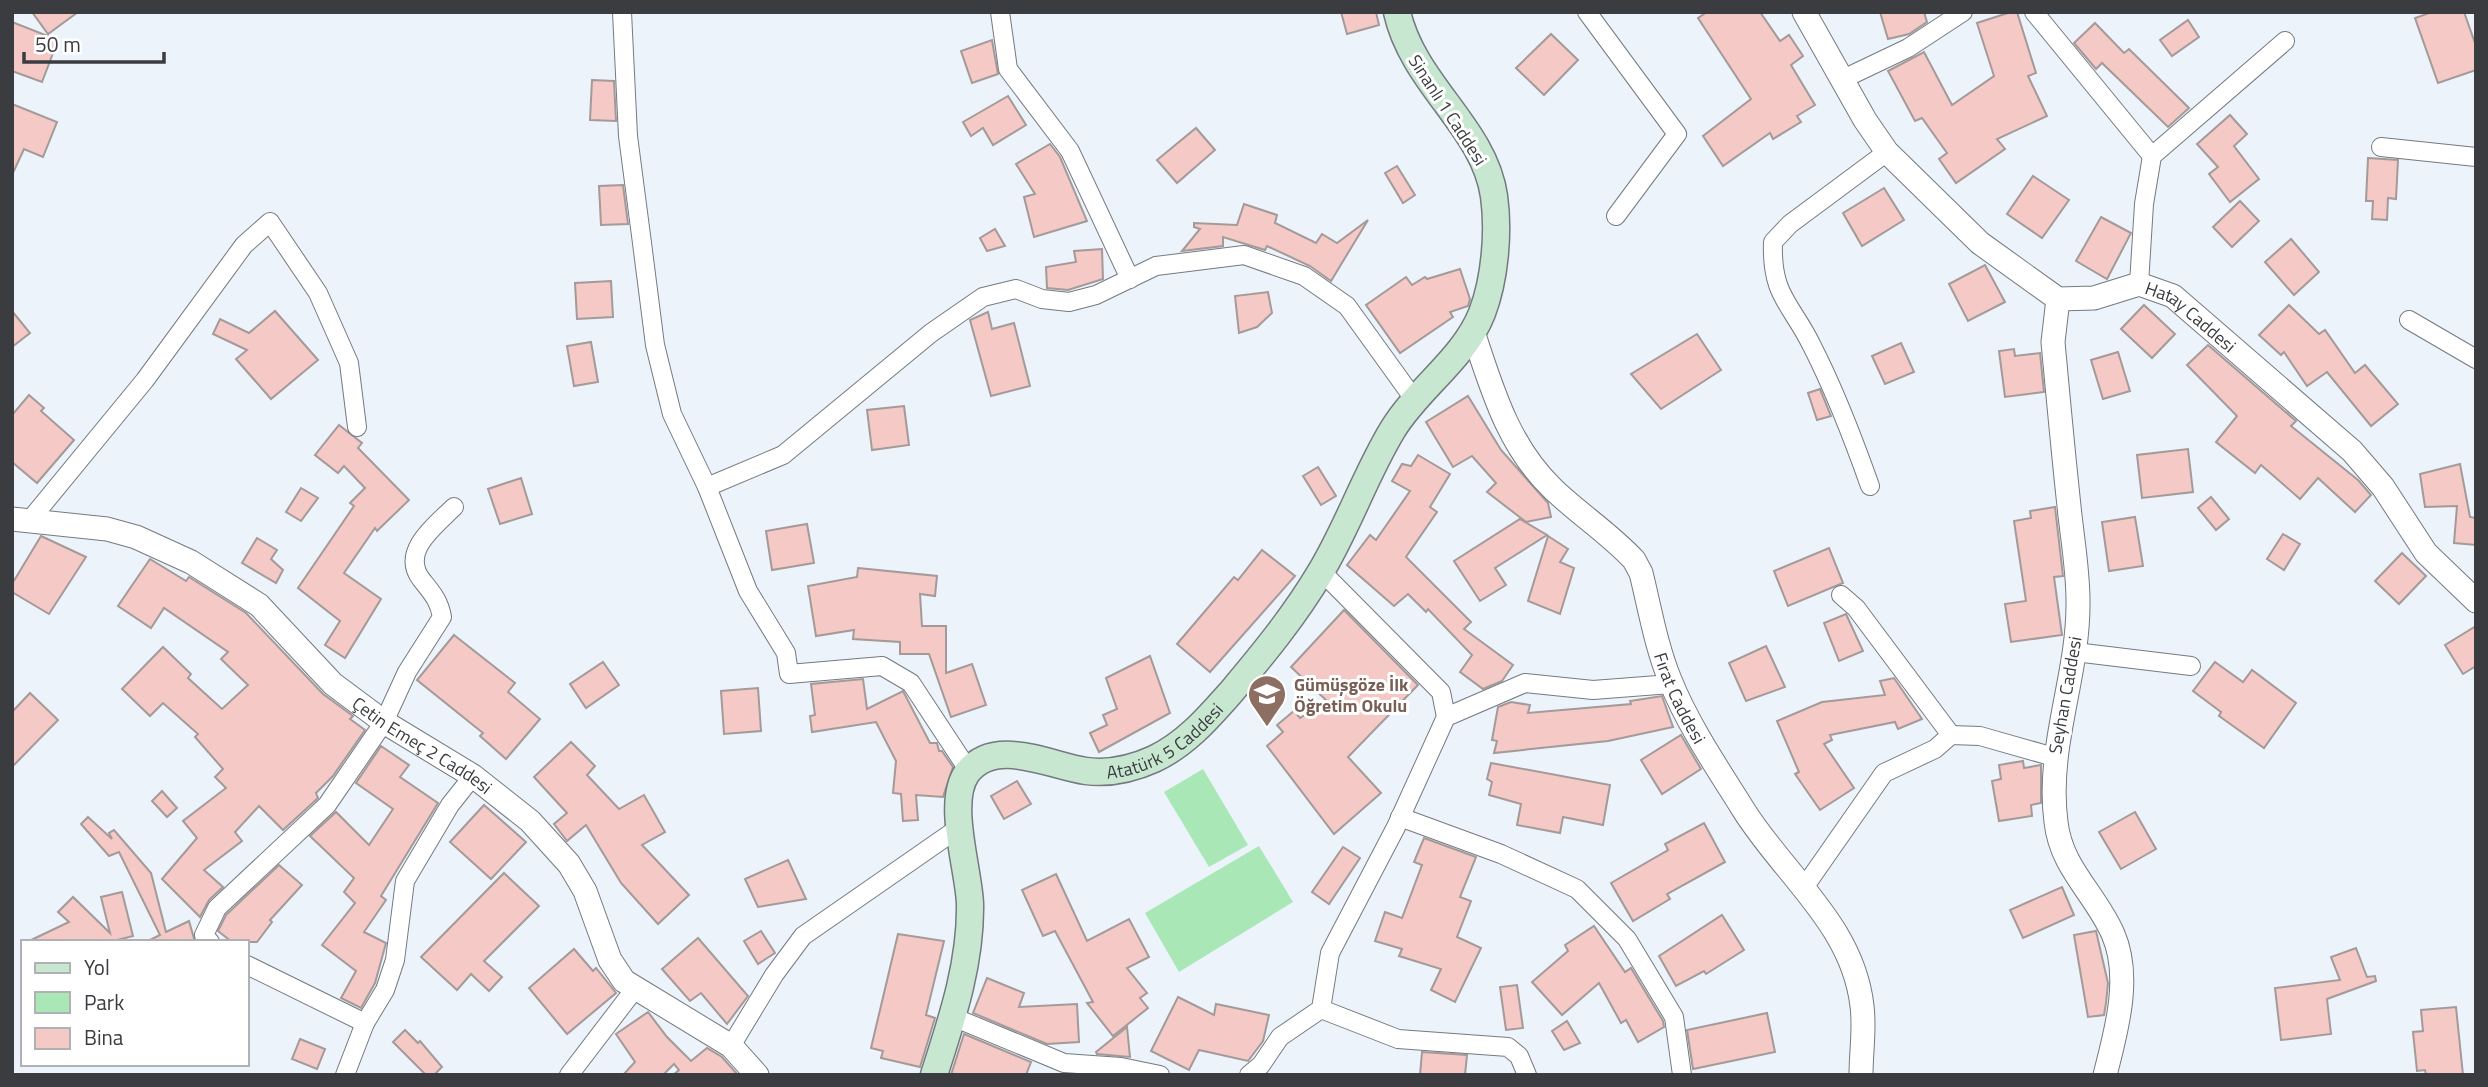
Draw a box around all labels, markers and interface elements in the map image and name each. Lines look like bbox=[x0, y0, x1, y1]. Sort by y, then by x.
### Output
scale bar bbox=[24, 21, 164, 65]
text: 50 m bbox=[35, 28, 81, 60]
street label: Sinanlı 1 Caddesi bbox=[1402, 49, 1494, 171]
street label: Hatay Caddesi bbox=[2142, 274, 2242, 359]
street label: Seyhan Caddesi bbox=[2041, 634, 2089, 756]
street label: Fırat Caddesi bbox=[1648, 649, 1713, 749]
place label: Gümüşgöze İlk Öğretim Okulu bbox=[1294, 671, 1409, 719]
school or university icon: Gümüşgöze İlk Öğretim Okulu bbox=[1246, 673, 1288, 728]
street label: Çetin Emeç 2 Caddesi bbox=[347, 689, 498, 800]
street label: Atatürk 5 Caddesi bbox=[1105, 697, 1229, 785]
legend bbox=[21, 940, 248, 1066]
text: Yol bbox=[84, 951, 110, 983]
text: Park bbox=[84, 986, 124, 1018]
text: Bina bbox=[84, 1021, 124, 1053]

